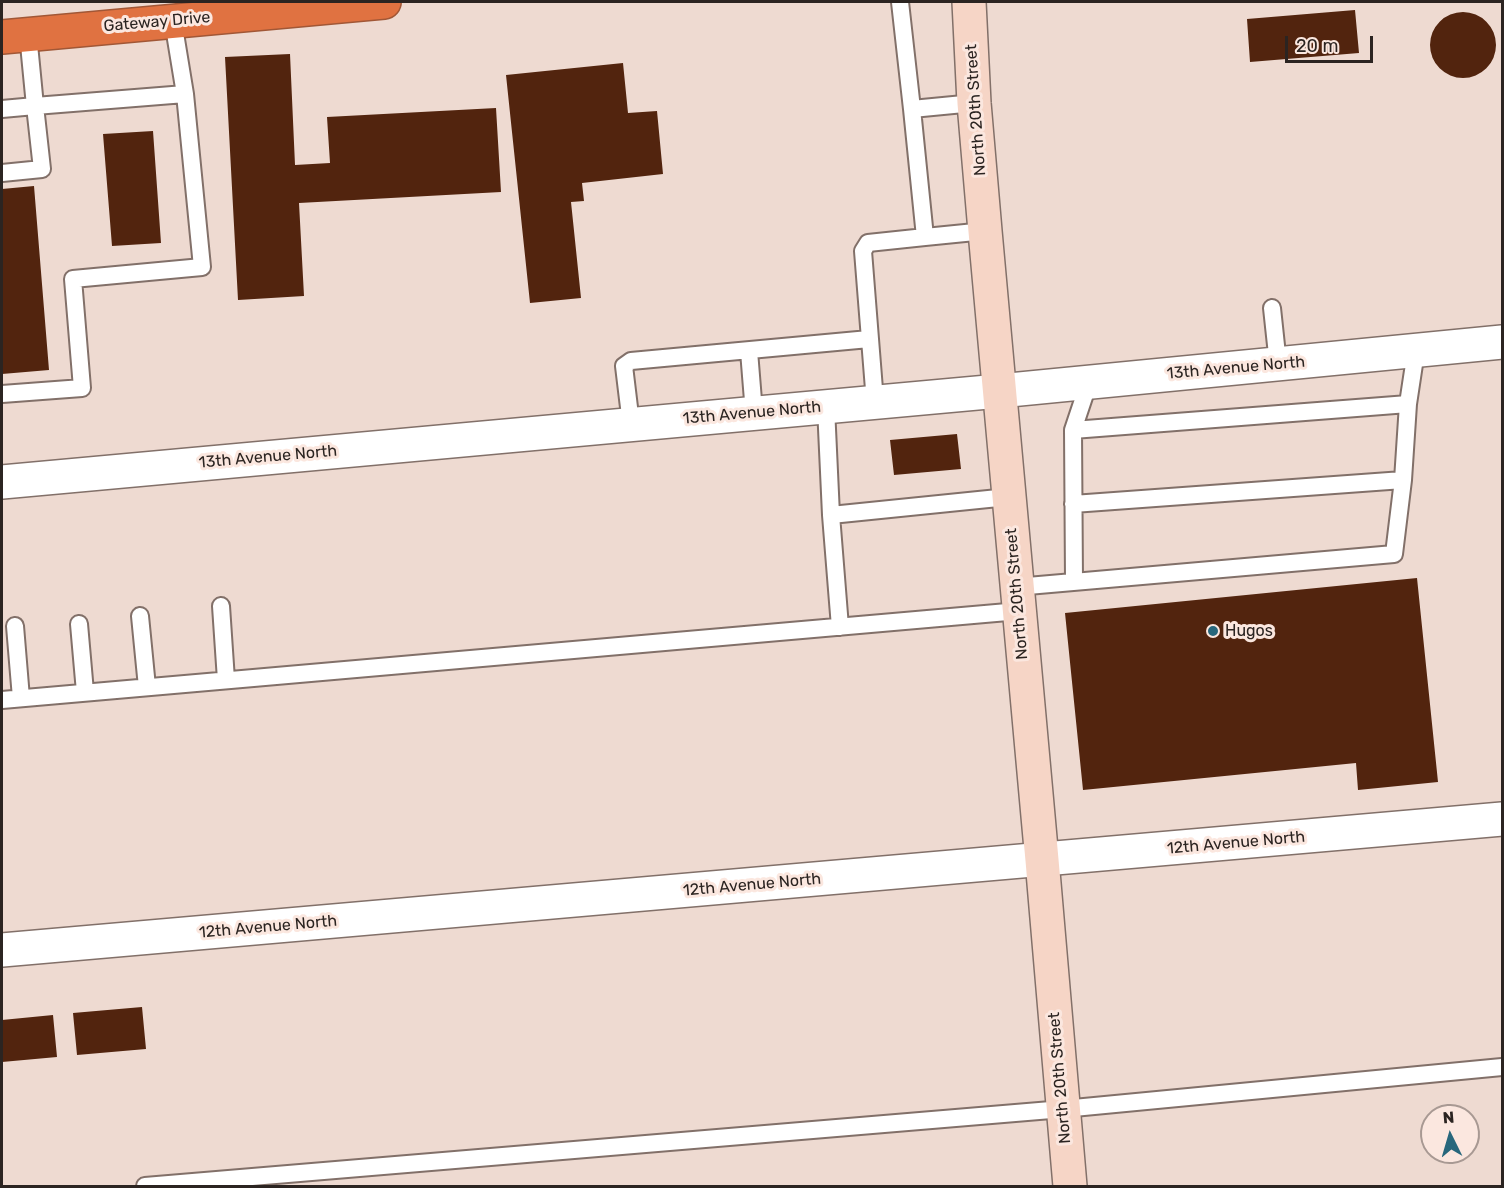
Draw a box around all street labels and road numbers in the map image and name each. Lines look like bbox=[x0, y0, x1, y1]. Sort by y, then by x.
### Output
street label: Gateway Drive bbox=[103, 8, 211, 36]
street label: North 20th Street bbox=[962, 43, 990, 177]
street label: 13th Avenue North bbox=[1166, 352, 1306, 384]
street label: 13th Avenue North bbox=[682, 397, 822, 429]
street label: 13th Avenue North bbox=[198, 441, 338, 473]
street label: North 20th Street bbox=[1002, 527, 1032, 661]
street label: 12th Avenue North bbox=[1166, 827, 1306, 859]
street label: 12th Avenue North bbox=[682, 869, 822, 901]
street label: 12th Avenue North bbox=[198, 911, 338, 943]
street label: North 20th Street bbox=[1045, 1011, 1075, 1145]

